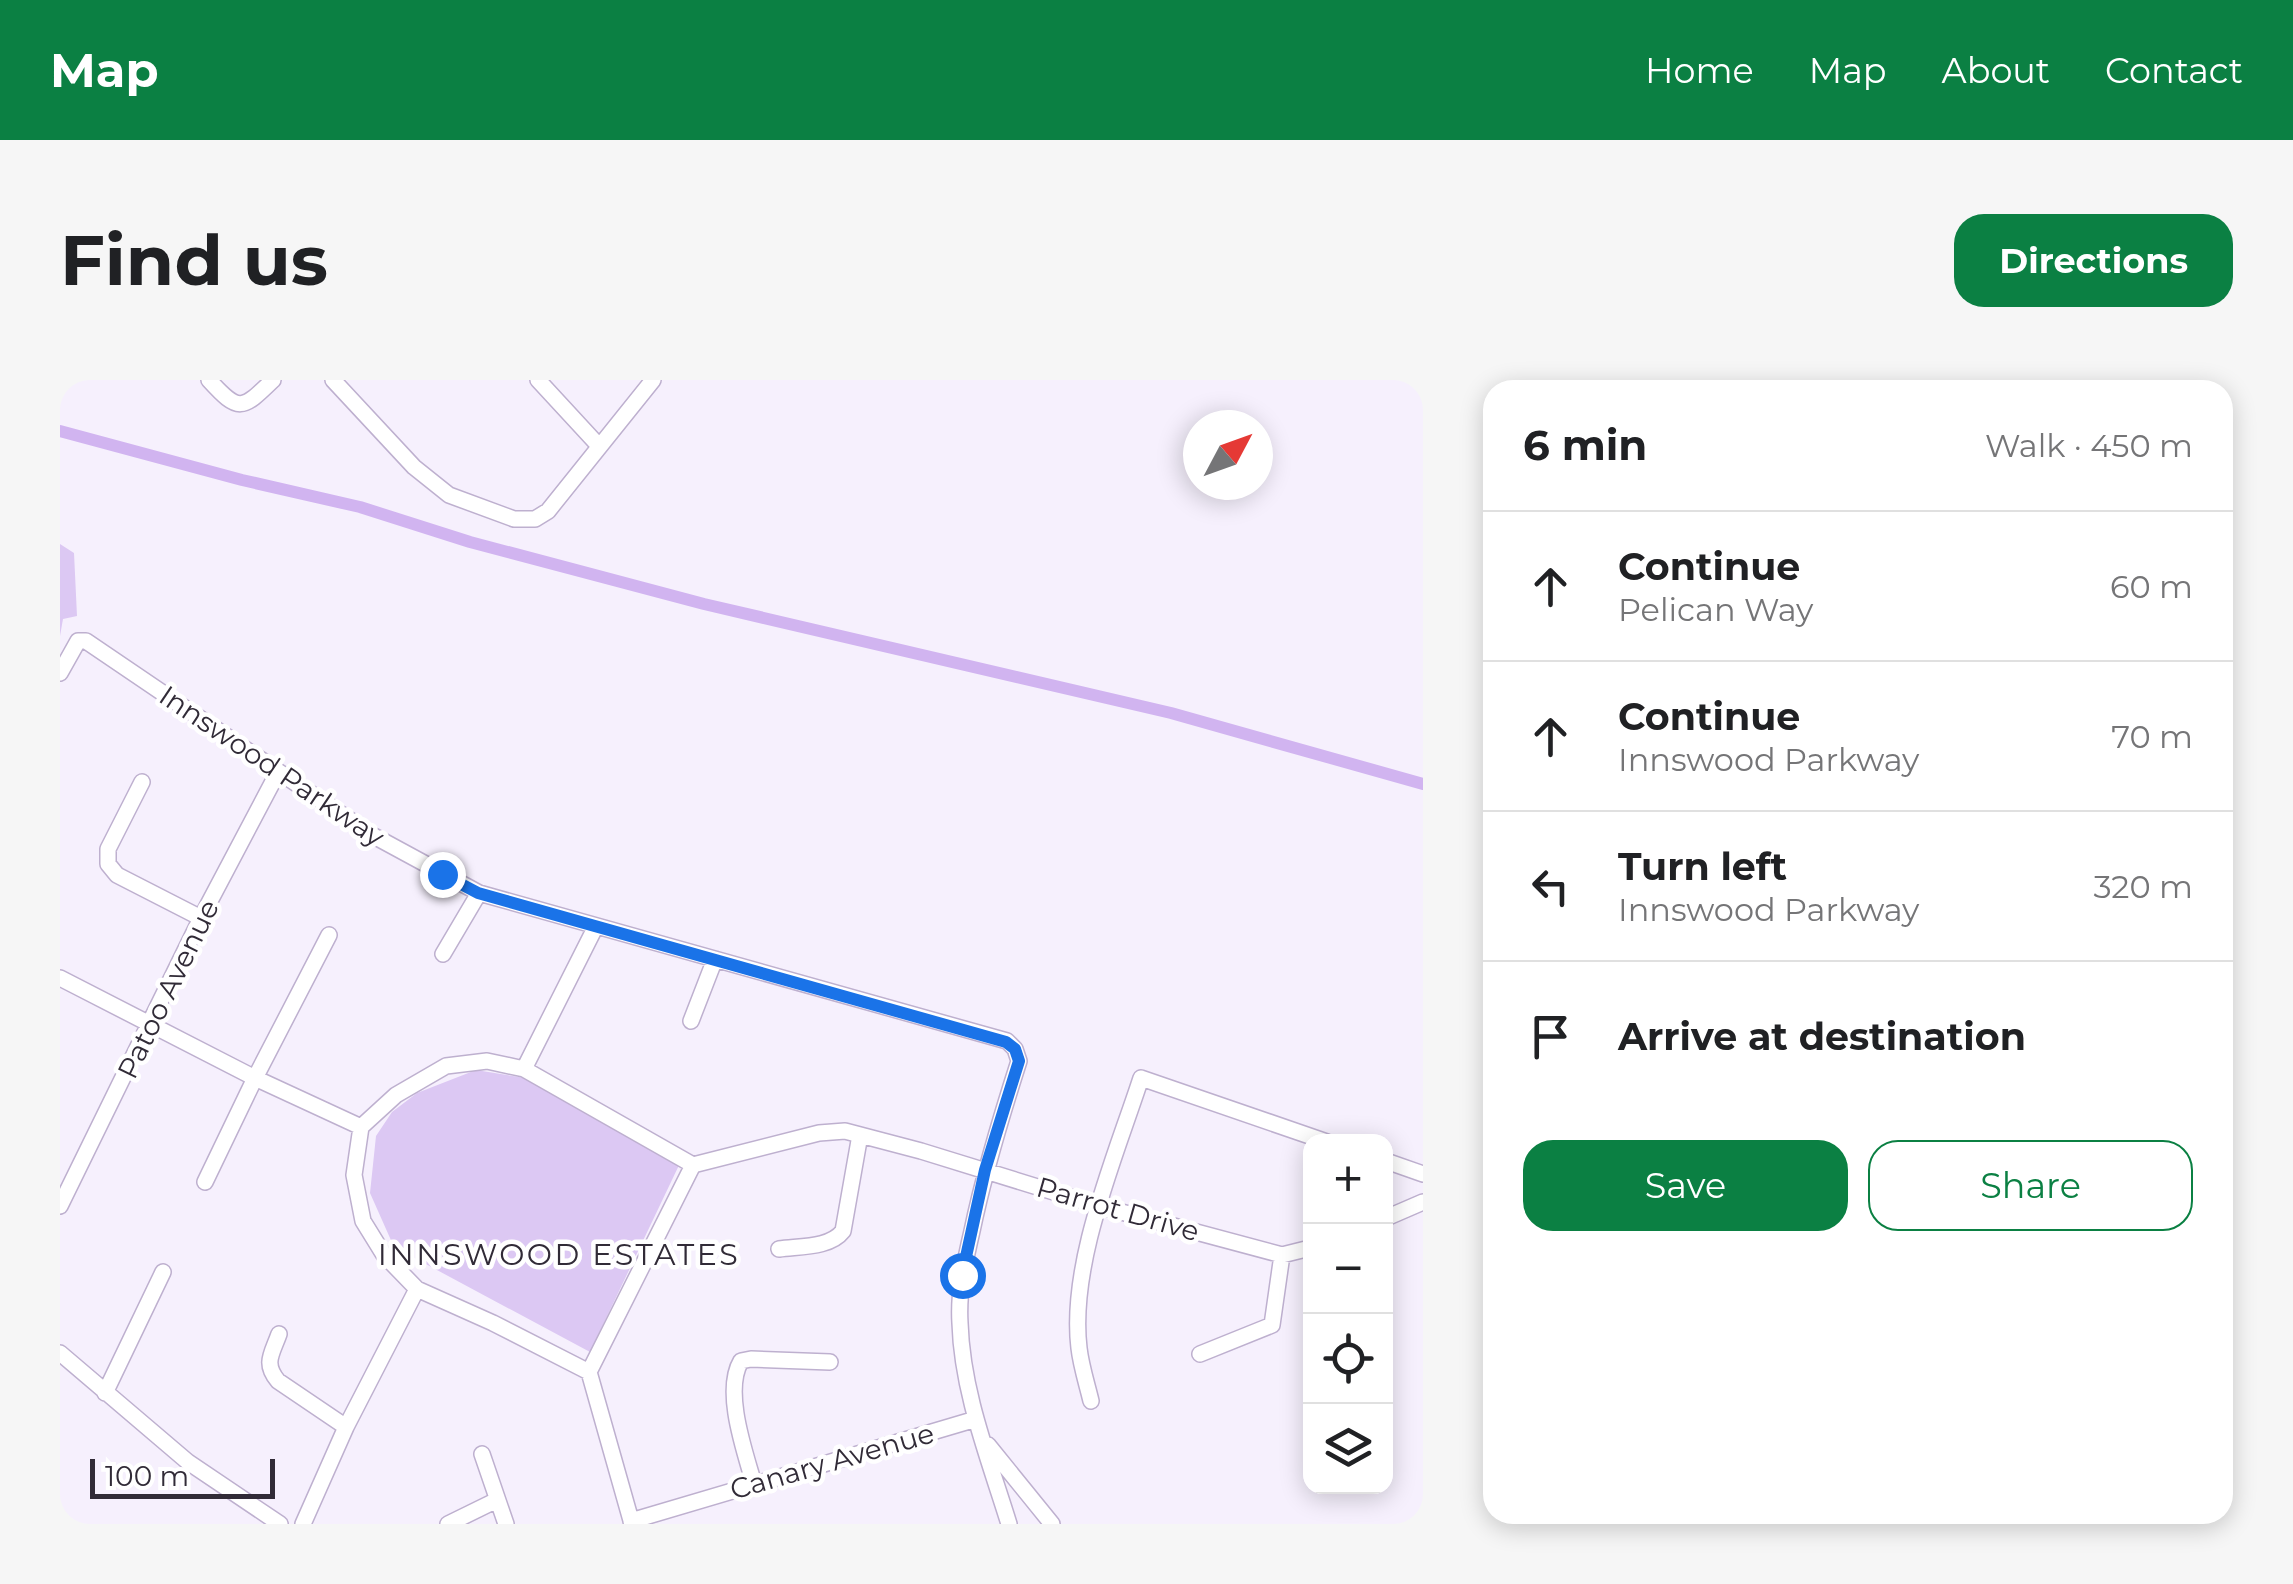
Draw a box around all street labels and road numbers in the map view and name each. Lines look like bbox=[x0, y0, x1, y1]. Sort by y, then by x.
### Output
street label: Innswood Parkway bbox=[153, 678, 392, 854]
street label: Patoo Avenue bbox=[110, 894, 226, 1084]
street label: Parrot Drive bbox=[1033, 1170, 1203, 1248]
street label: Canary Avenue bbox=[726, 1416, 938, 1506]

